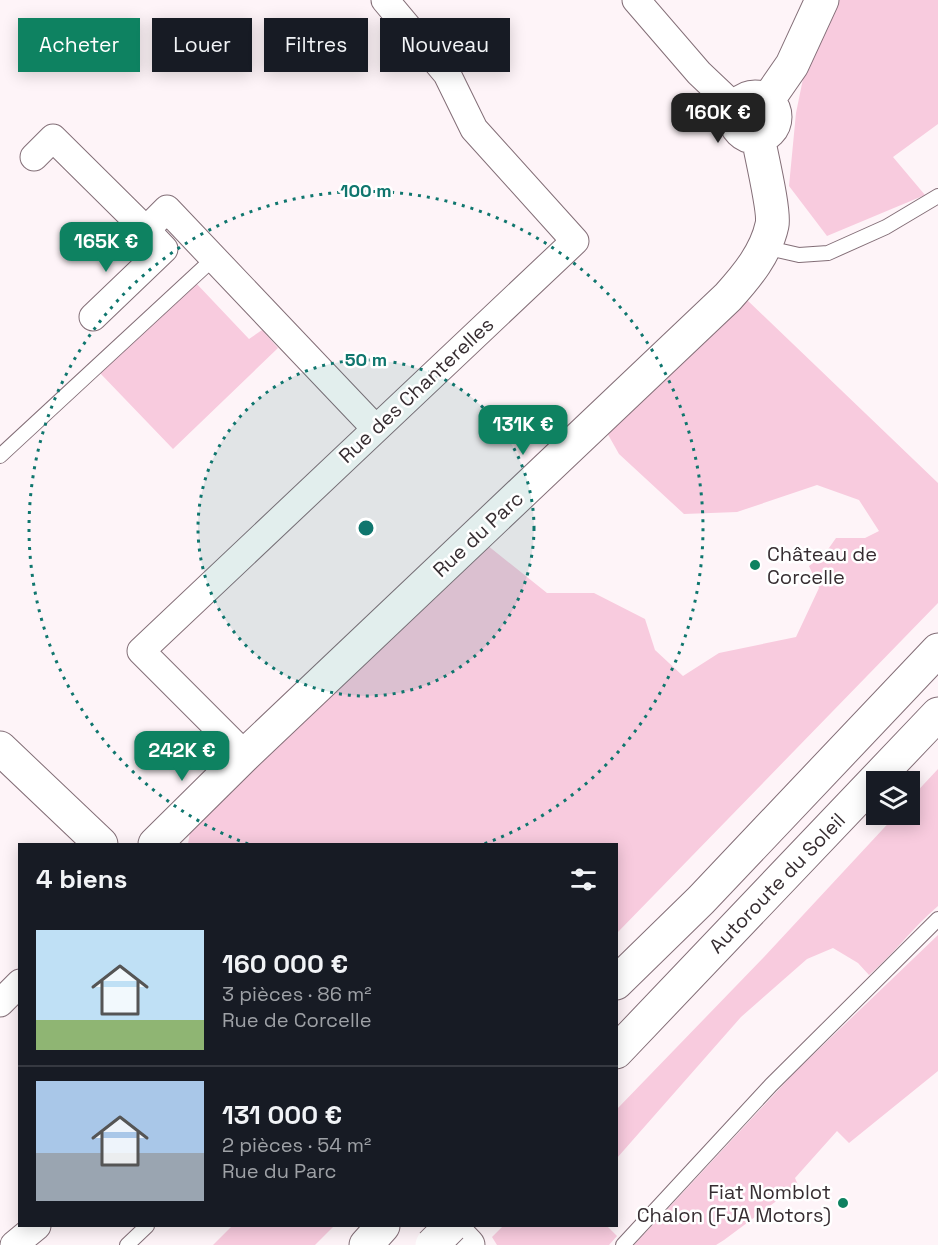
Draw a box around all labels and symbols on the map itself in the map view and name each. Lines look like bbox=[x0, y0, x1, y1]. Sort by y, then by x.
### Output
pin: 160K € bbox=[669, 93, 767, 144]
text: 100 m bbox=[340, 179, 392, 202]
pin: 165K € bbox=[57, 222, 155, 273]
street label: Rue des Chanterelles bbox=[333, 311, 499, 469]
text: 50 m bbox=[345, 348, 387, 371]
pin: 131K € bbox=[474, 405, 572, 456]
street label: Rue du Parc bbox=[427, 485, 529, 583]
centre of rings bbox=[356, 518, 376, 538]
place label: Château de Corcelle bbox=[767, 541, 877, 590]
marker: Château de Corcelle bbox=[748, 558, 762, 572]
pin: 242K € bbox=[133, 731, 231, 782]
street label: Autoroute du Soleil bbox=[703, 807, 851, 959]
place label: Fiat Nomblot Chalon (FJA Motors) bbox=[637, 1179, 831, 1228]
marker: Fiat Nomblot Chalon (FJA Motors) bbox=[836, 1196, 850, 1210]

